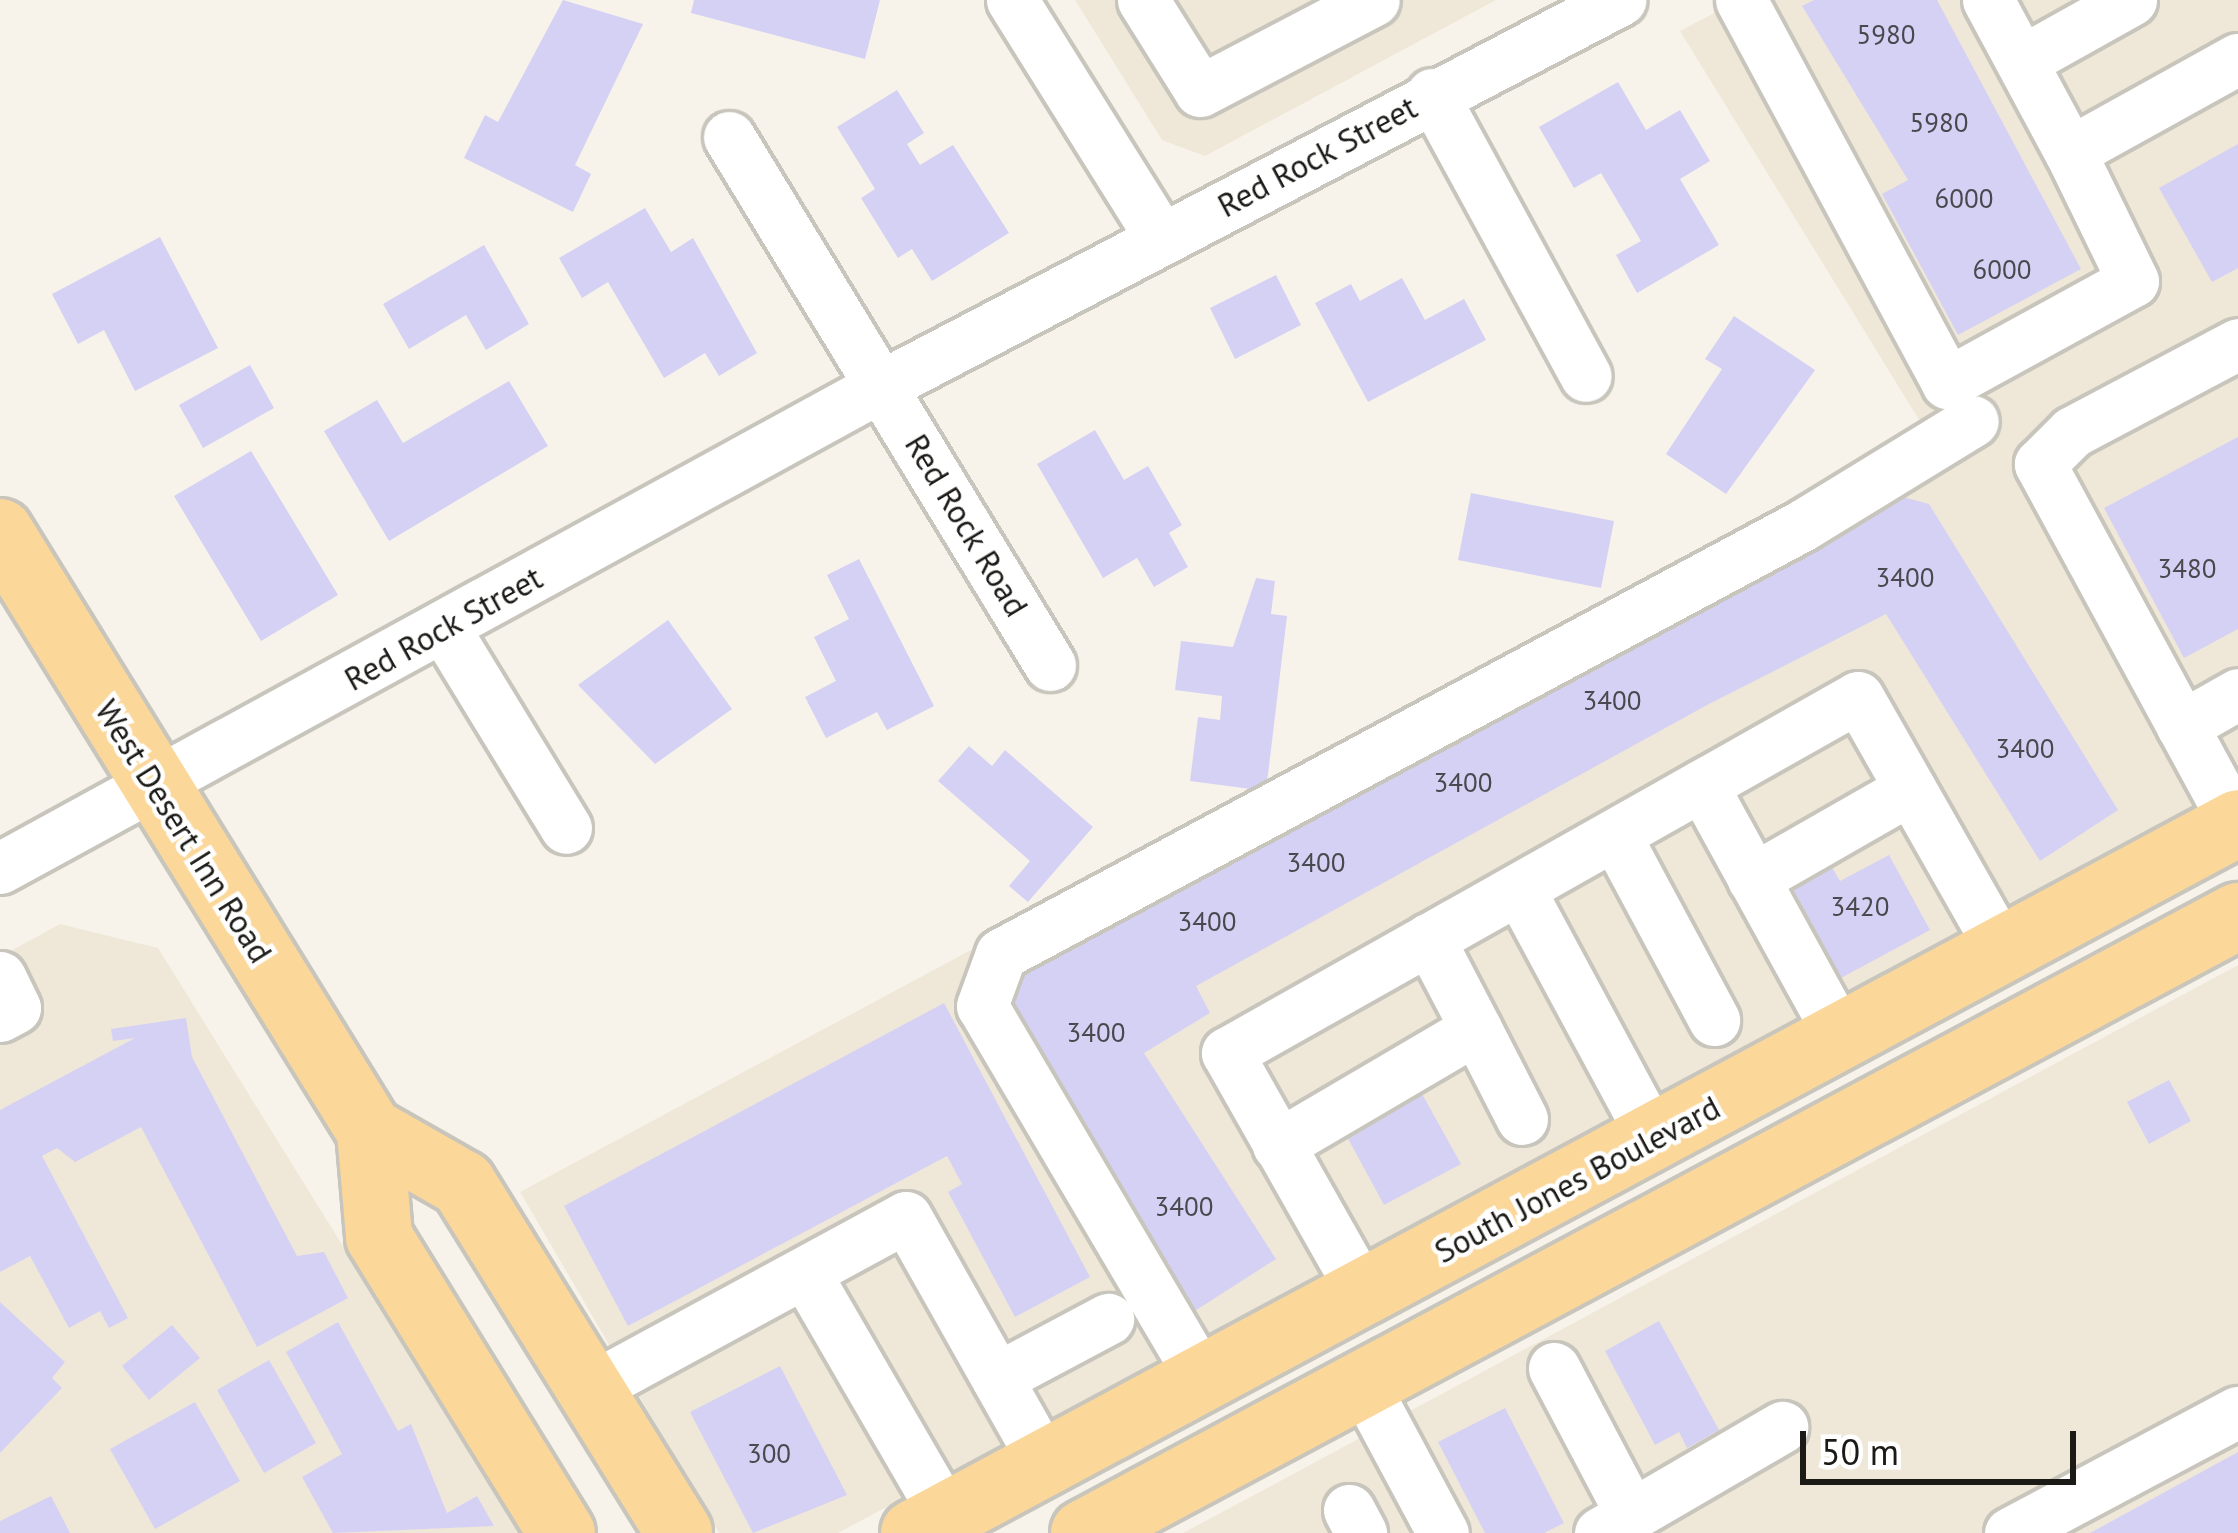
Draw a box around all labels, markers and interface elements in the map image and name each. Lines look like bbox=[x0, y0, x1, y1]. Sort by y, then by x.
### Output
house number: 5980 bbox=[1857, 19, 1915, 51]
street label: Red Rock Street bbox=[1210, 87, 1424, 225]
house number: 5980 bbox=[1910, 107, 1968, 139]
house number: 6000 bbox=[1935, 183, 1993, 215]
house number: 6000 bbox=[1973, 254, 2031, 286]
street label: Red Rock Road bbox=[897, 426, 1037, 624]
house number: 3480 bbox=[2158, 553, 2216, 585]
street label: Red Rock Street bbox=[337, 557, 549, 699]
house number: 3400 bbox=[1876, 562, 1934, 594]
house number: 3400 bbox=[1583, 685, 1641, 717]
street label: West Desert Inn Road bbox=[87, 692, 281, 970]
house number: 3400 bbox=[1996, 733, 2054, 765]
house number: 3400 bbox=[1434, 767, 1492, 799]
house number: 3400 bbox=[1287, 847, 1345, 879]
house number: 3420 bbox=[1831, 891, 1889, 923]
house number: 3400 bbox=[1178, 906, 1236, 938]
house number: 3400 bbox=[1067, 1017, 1125, 1049]
street label: South Jones Boulevard bbox=[1428, 1087, 1726, 1271]
house number: 3400 bbox=[1155, 1191, 1213, 1223]
scale bar bbox=[1806, 1407, 2082, 1481]
text: 50 m bbox=[1821, 1428, 1899, 1475]
house number: 300 bbox=[747, 1438, 791, 1470]

